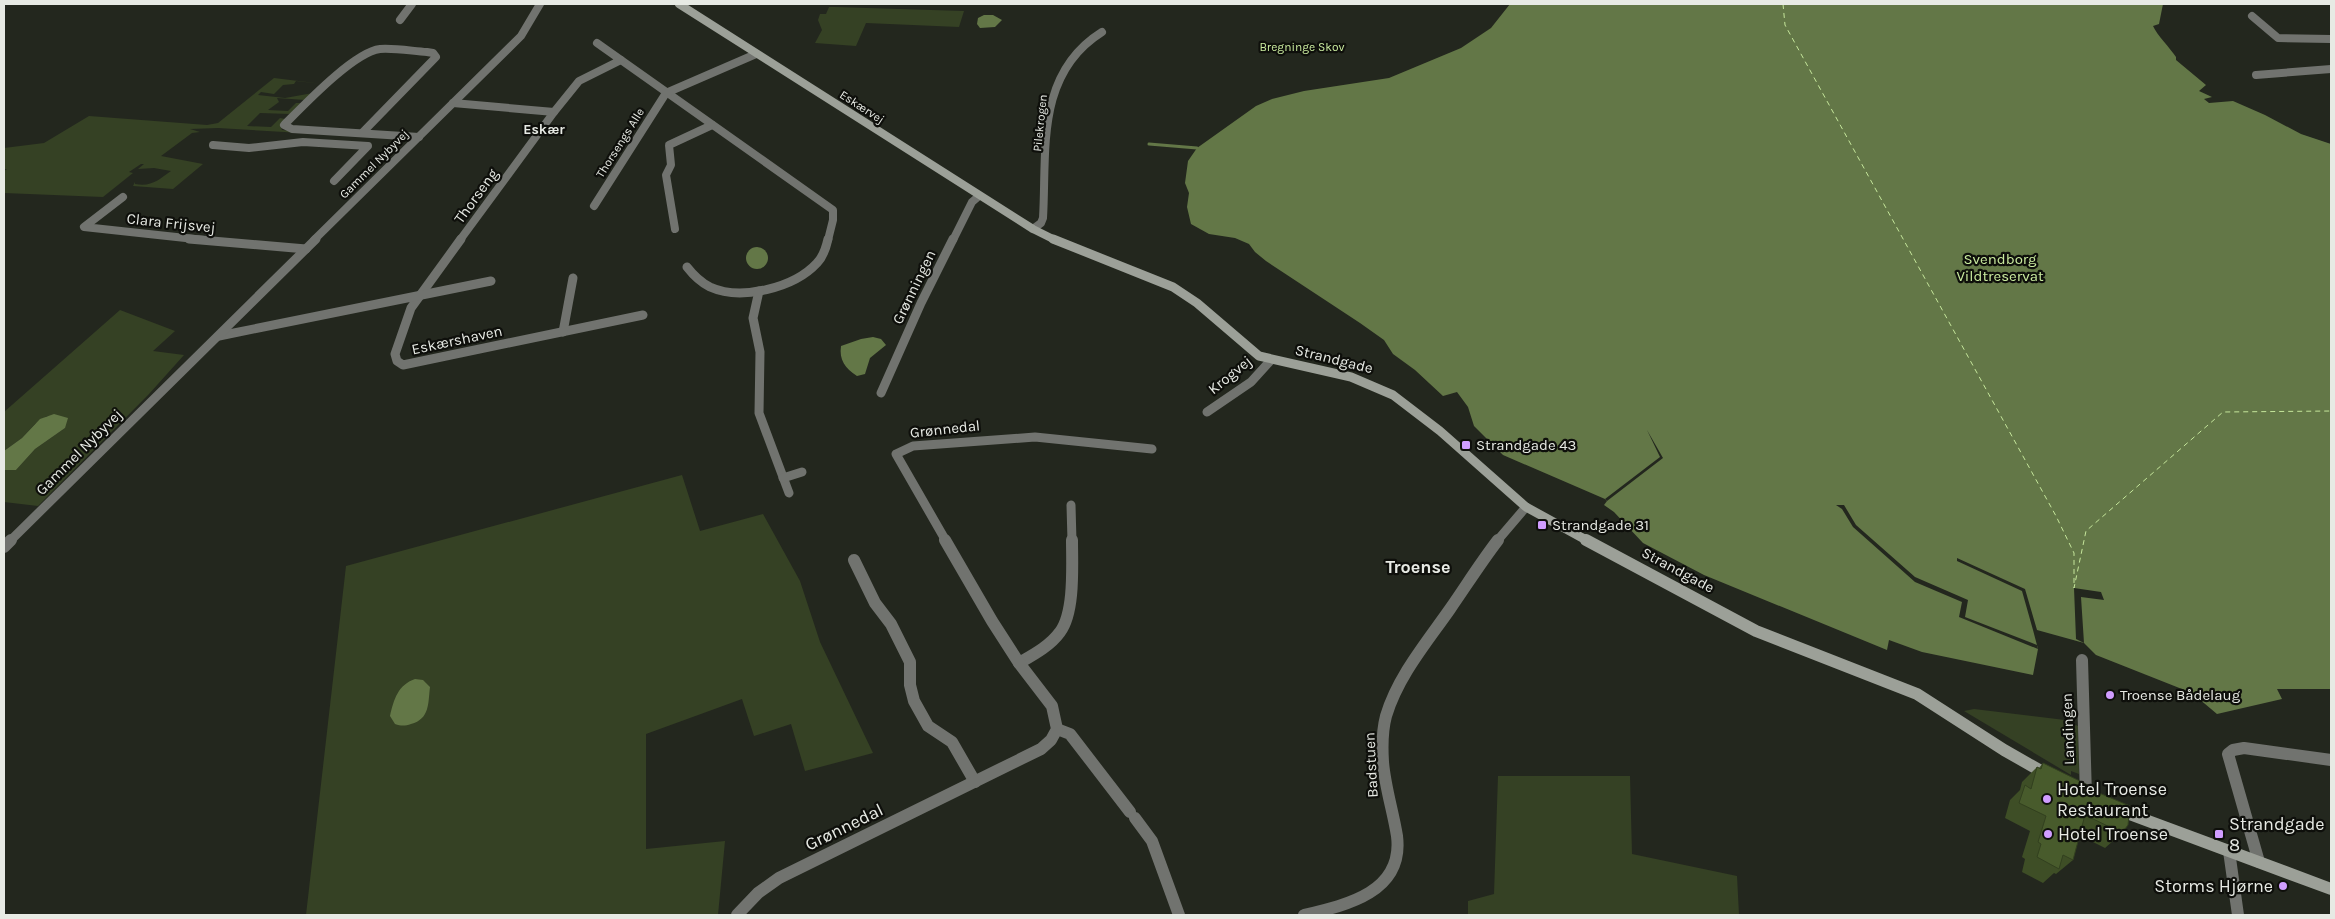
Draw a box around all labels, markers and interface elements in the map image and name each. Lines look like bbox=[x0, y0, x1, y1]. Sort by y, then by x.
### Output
park label: Bregninge Skov bbox=[1259, 40, 1345, 54]
street label: Eskærvej bbox=[837, 87, 887, 127]
street label: Pilekrogen bbox=[1030, 94, 1050, 152]
street label: Thorsengs Alle bbox=[593, 106, 647, 180]
district label: Eskær bbox=[523, 121, 565, 138]
street label: Gammel Nybyvej bbox=[337, 127, 411, 201]
street label: Thorseng bbox=[450, 165, 502, 227]
street label: Clara Frijsvej bbox=[126, 209, 216, 237]
street label: Grønningen bbox=[888, 247, 940, 327]
park label: Svendborg Vildtreservat bbox=[1956, 250, 2044, 285]
street label: Eskærshaven bbox=[410, 322, 504, 358]
street label: Strandgade bbox=[1293, 341, 1375, 377]
street label: Krogvej bbox=[1204, 352, 1256, 398]
street label: Gammel Nybyvej bbox=[32, 405, 126, 499]
street label: Grønnedal bbox=[909, 416, 981, 442]
place label: Strandgade 43 bbox=[1476, 436, 1576, 454]
marker: Strandgade 43 bbox=[1460, 439, 1472, 451]
place label: Strandgade 31 bbox=[1552, 516, 1649, 534]
marker: Strandgade 31 bbox=[1536, 519, 1548, 531]
street label: Strandgade bbox=[1639, 543, 1717, 597]
district label: Troense bbox=[1385, 556, 1451, 578]
place label: Troense Bådelaug bbox=[2120, 686, 2241, 704]
marker: Troense Bådelaug bbox=[2104, 689, 2116, 701]
street label: Landingen bbox=[2058, 693, 2078, 765]
street label: Badstuen bbox=[1360, 732, 1382, 798]
place label: Hotel Troense Restaurant bbox=[2057, 778, 2167, 821]
marker: Hotel Troense Restaurant bbox=[2041, 793, 2053, 805]
street label: Grønnedal bbox=[801, 799, 887, 855]
place label: Strandgade 8 bbox=[2229, 813, 2325, 856]
place label: Hotel Troense bbox=[2058, 823, 2168, 845]
marker: Hotel Troense bbox=[2042, 828, 2054, 840]
marker: Strandgade 8 bbox=[2213, 828, 2225, 840]
place label: Storms Hjørne bbox=[2154, 875, 2273, 897]
marker: Storms Hjørne bbox=[2277, 880, 2289, 892]

